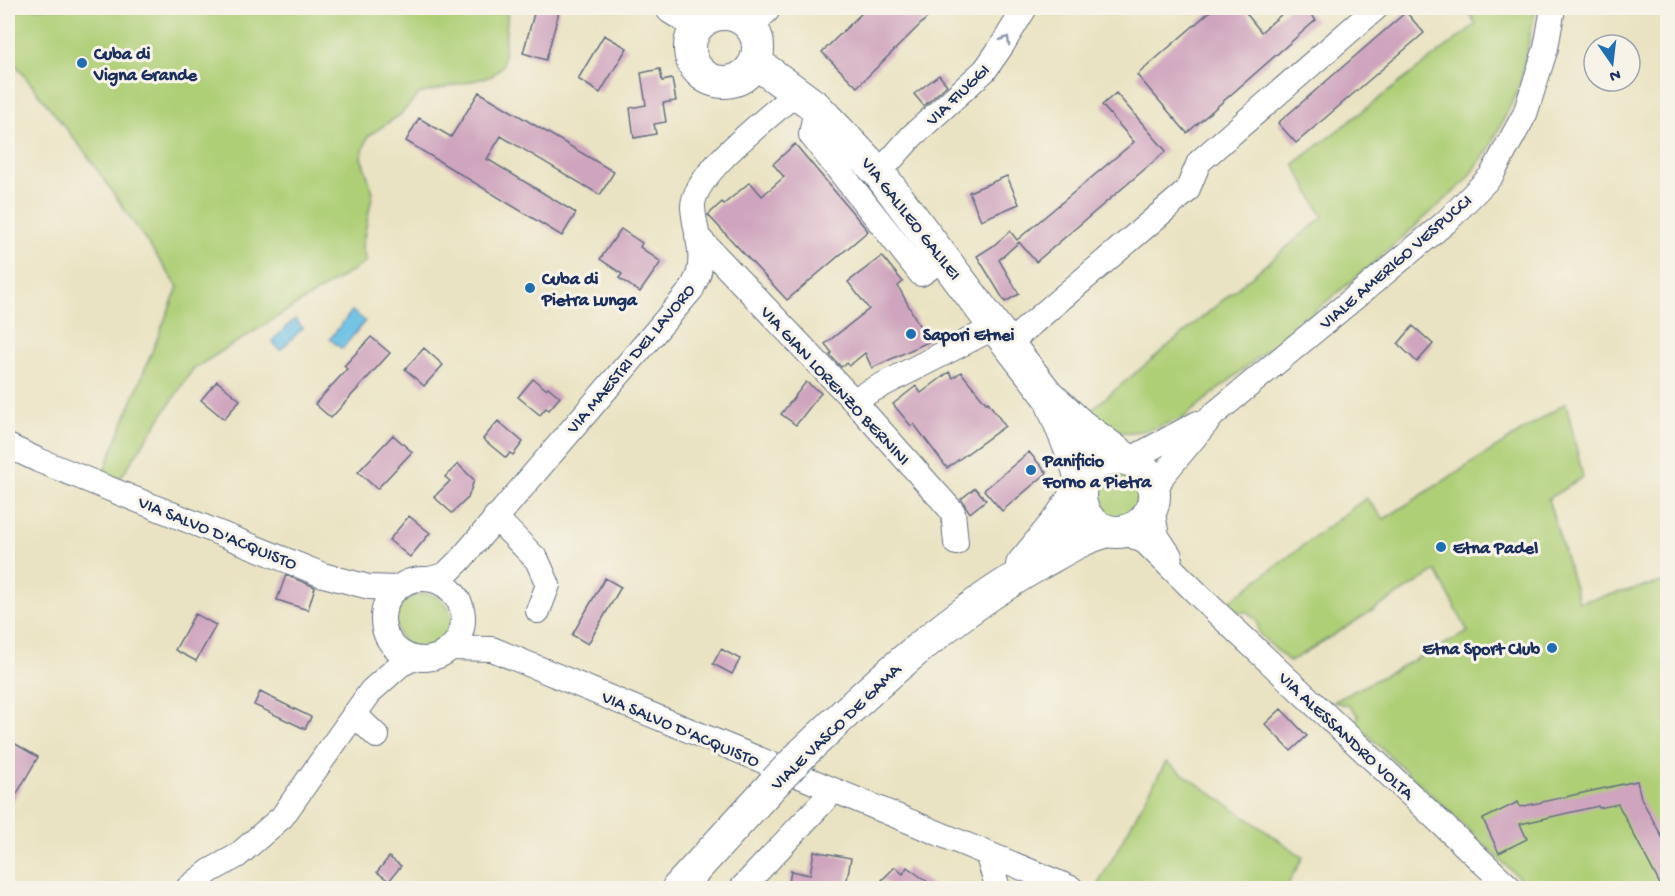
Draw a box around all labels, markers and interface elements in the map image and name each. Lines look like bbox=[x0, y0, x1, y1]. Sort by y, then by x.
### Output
north arrow bbox=[1582, 33, 1642, 93]
one-way arrow bbox=[999, 35, 1010, 46]
place label: Cuba di Vigna Grande bbox=[93, 45, 198, 87]
marker: Cuba di Vigna Grande bbox=[75, 56, 89, 70]
street label: VIA FIUGGI bbox=[922, 60, 995, 132]
text: N bbox=[1607, 64, 1622, 85]
street label: VIA GALILEO GALILEI bbox=[855, 153, 964, 285]
street label: VIALE AMERIGO VESPUCCI bbox=[1315, 191, 1477, 336]
place label: Cuba di Pietra Lunga bbox=[541, 270, 638, 312]
street label: VIA MAESTRI DEL LAVORO bbox=[562, 280, 701, 440]
marker: Cuba di Pietra Lunga bbox=[523, 281, 537, 295]
street label: VIA GIAN LORENZO BERNINI bbox=[754, 302, 913, 471]
place label: Sapori Etnei bbox=[923, 326, 1014, 347]
marker: Sapori Etnei bbox=[904, 327, 918, 341]
place label: Panificio Forno a Pietra bbox=[1042, 452, 1152, 494]
marker: Panificio Forno a Pietra bbox=[1024, 463, 1038, 477]
street label: VIA SALVO D'ACQUISTO bbox=[134, 492, 300, 576]
place label: Etna Padel bbox=[1453, 539, 1538, 560]
marker: Etna Padel bbox=[1434, 540, 1448, 554]
place label: Etna Sport Club bbox=[1422, 640, 1540, 661]
marker: Etna Sport Club bbox=[1545, 641, 1559, 655]
street label: VIALE VASCO DE GAMA bbox=[766, 659, 907, 796]
street label: VIA ALESSANDRO VOLTA bbox=[1272, 668, 1419, 806]
street label: VIA SALVO D'ACQUISTO bbox=[597, 687, 762, 773]

